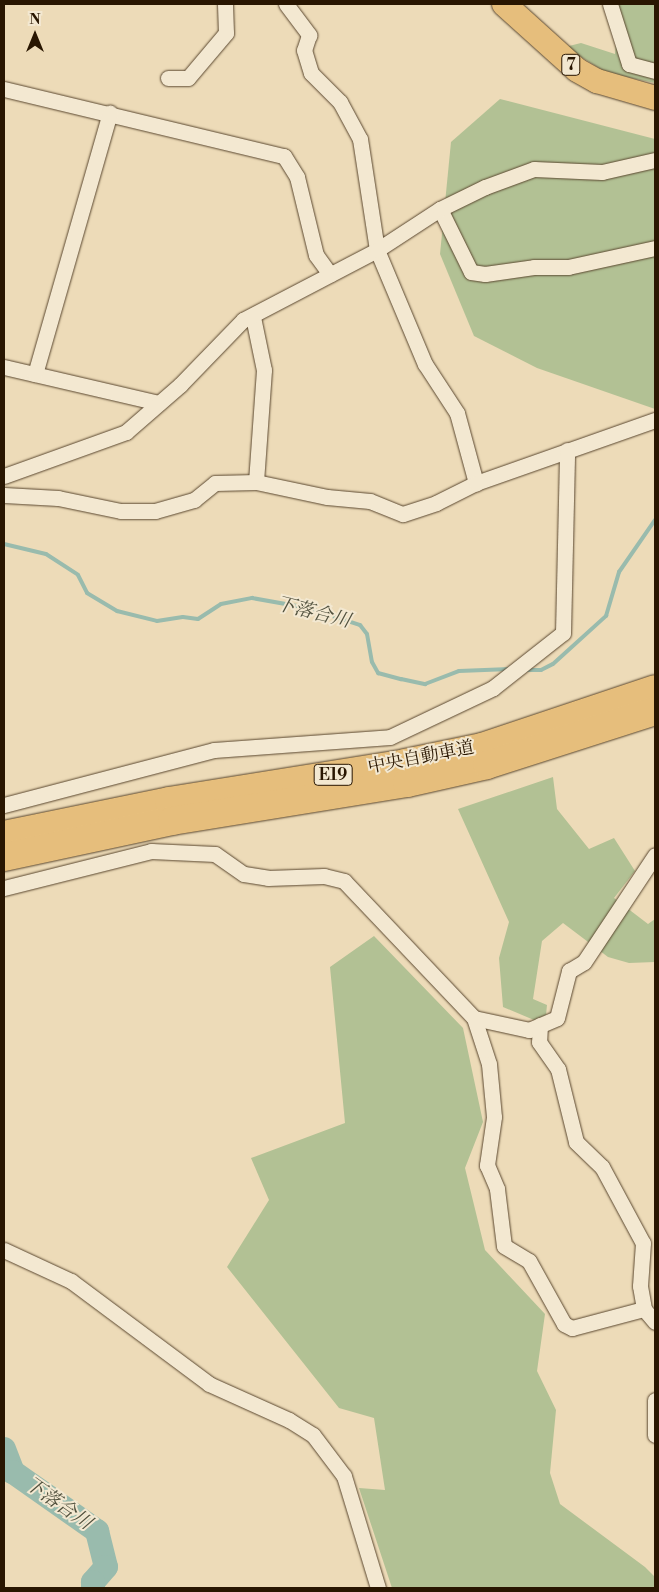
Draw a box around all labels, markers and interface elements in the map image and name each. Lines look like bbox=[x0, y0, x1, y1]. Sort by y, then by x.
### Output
north arrow bbox=[10, 10, 60, 60]
text: N bbox=[29, 11, 41, 29]
road number: 7 bbox=[561, 52, 581, 78]
water label: 下落合川 bbox=[273, 593, 353, 633]
street label: 中央自動車道 bbox=[366, 737, 476, 779]
road number: E19 bbox=[313, 762, 353, 788]
water label: 下落合川 bbox=[20, 1473, 96, 1535]

